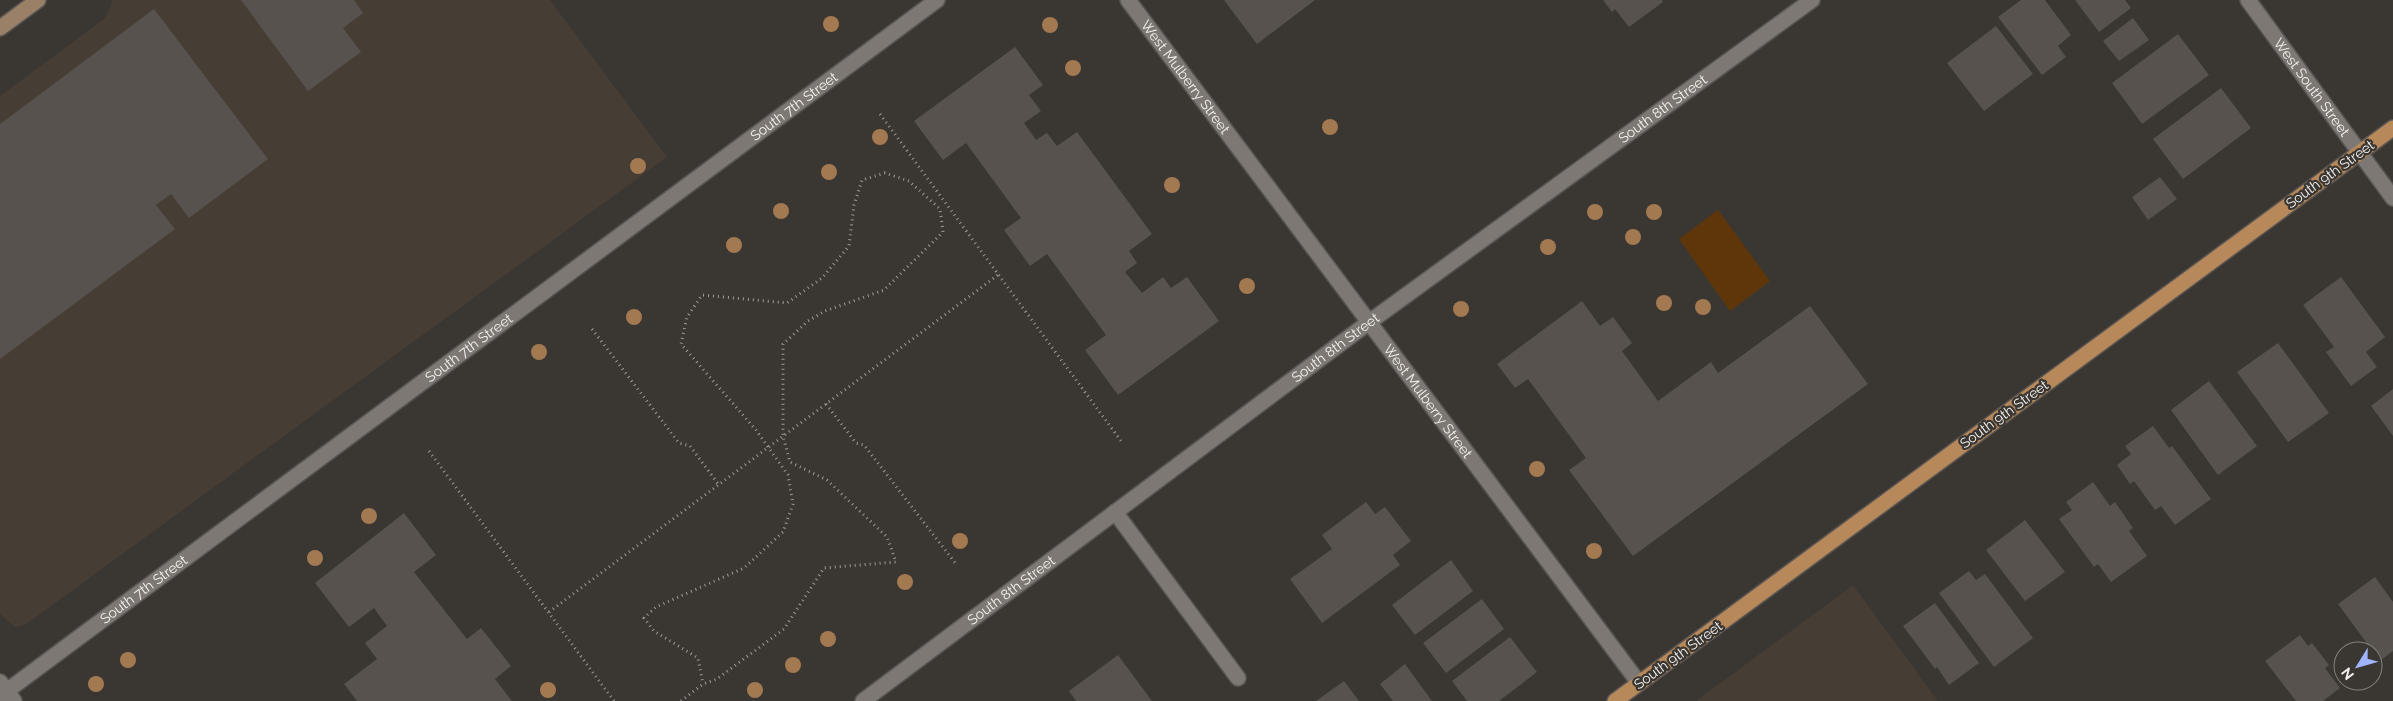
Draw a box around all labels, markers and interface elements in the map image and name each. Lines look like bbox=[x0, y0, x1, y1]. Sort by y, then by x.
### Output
street label: West Mulberry Street bbox=[1138, 17, 1233, 137]
street label: West South Street bbox=[2271, 35, 2353, 139]
street label: South 7th Street bbox=[747, 69, 841, 144]
street label: South 8th Street bbox=[1615, 71, 1710, 146]
street label: South 9th Street bbox=[2283, 136, 2377, 211]
street label: South 8th Street bbox=[1288, 309, 1383, 385]
street label: South 7th Street bbox=[422, 310, 516, 385]
street label: West Mulberry Street bbox=[1380, 341, 1476, 461]
street label: South 9th Street bbox=[1957, 376, 2051, 451]
street label: South 7th Street bbox=[97, 552, 191, 627]
street label: South 8th Street bbox=[964, 552, 1058, 628]
street label: South 9th Street bbox=[1631, 617, 1725, 692]
north arrow bbox=[2333, 641, 2383, 691]
text: N bbox=[2338, 665, 2357, 683]

